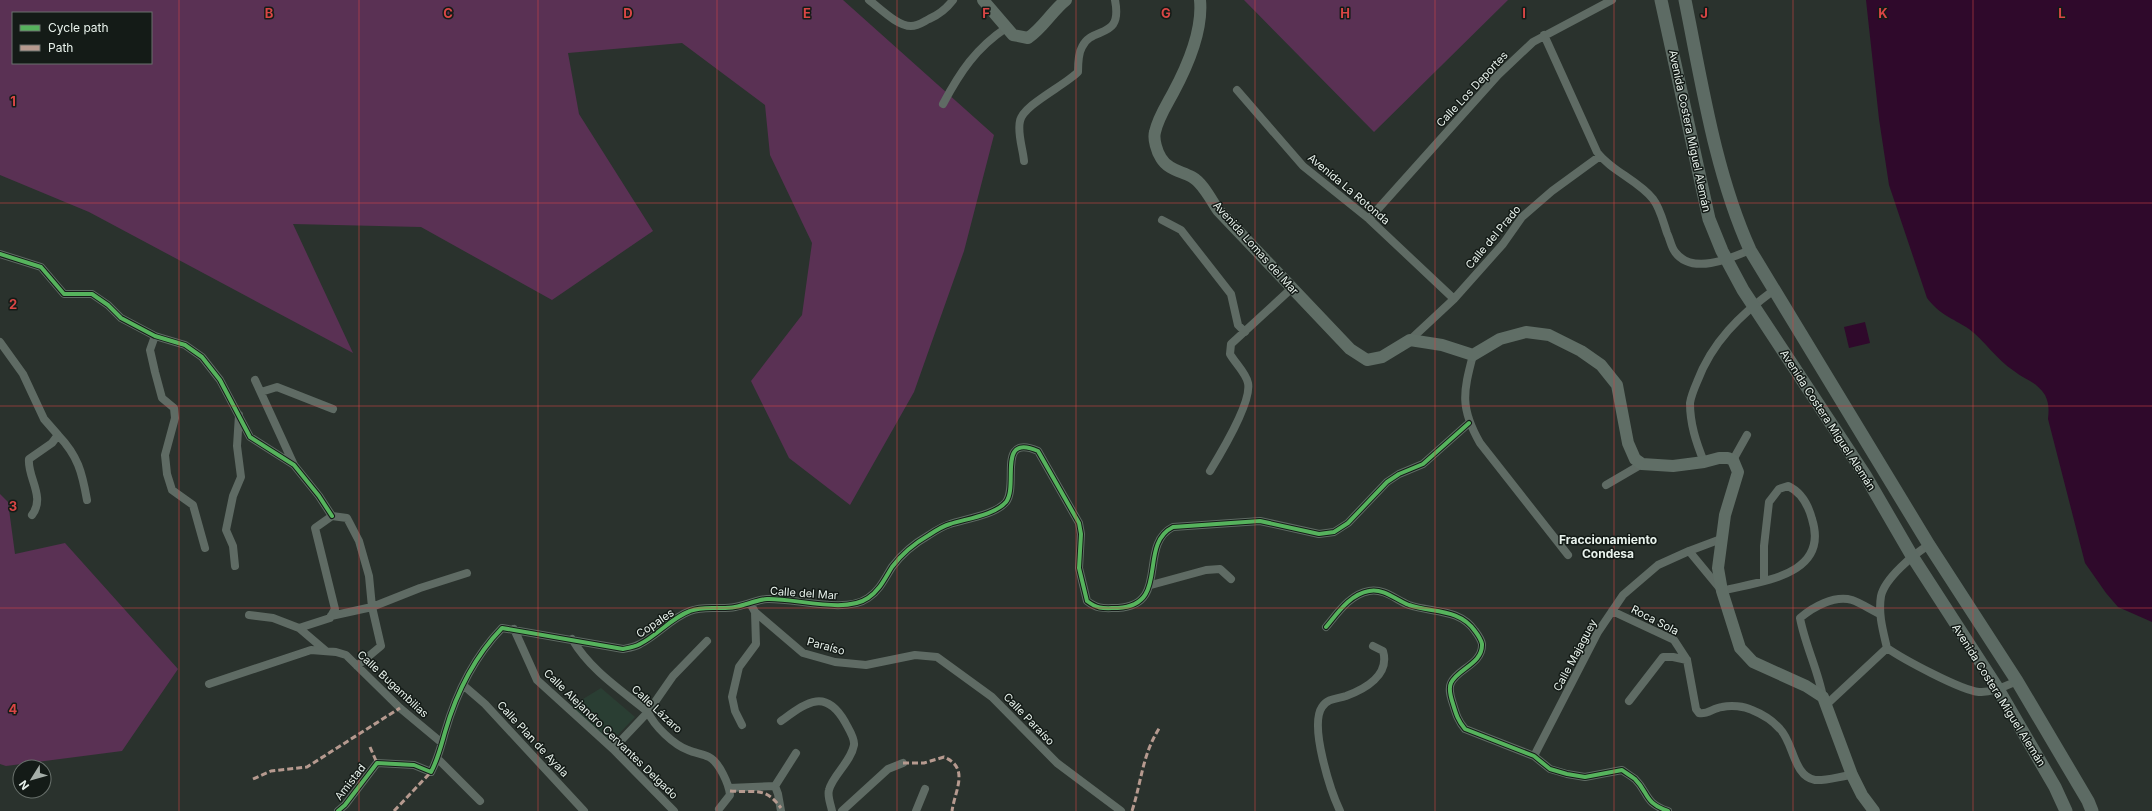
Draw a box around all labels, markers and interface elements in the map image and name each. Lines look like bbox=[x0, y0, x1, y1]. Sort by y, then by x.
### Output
text: B bbox=[265, 5, 274, 21]
text: C bbox=[443, 5, 453, 21]
text: D bbox=[623, 5, 633, 21]
text: E bbox=[803, 5, 811, 21]
text: F bbox=[982, 5, 990, 21]
text: G bbox=[1161, 5, 1171, 21]
text: H bbox=[1340, 5, 1350, 21]
text: I bbox=[1522, 5, 1526, 21]
text: J bbox=[1700, 5, 1708, 21]
text: K bbox=[1878, 5, 1888, 21]
text: L bbox=[2058, 5, 2066, 21]
legend bbox=[12, 12, 152, 64]
text: Cycle path bbox=[48, 20, 109, 35]
text: Path bbox=[48, 40, 73, 55]
street label: Calle Los Deportes bbox=[1433, 48, 1511, 130]
street label: Avenida Costera Miguel Alemán bbox=[1666, 49, 1714, 213]
text: 1 bbox=[10, 93, 16, 109]
street label: Avenida La Rotonda bbox=[1305, 151, 1393, 227]
street label: Avenida Lomas del Mar bbox=[1210, 198, 1302, 298]
street label: Calle del Prado bbox=[1462, 202, 1524, 272]
text: 2 bbox=[9, 296, 17, 312]
street label: Avenida Costera Miguel Alemán bbox=[1777, 347, 1879, 493]
text: 3 bbox=[9, 498, 17, 514]
district label: Fraccionamiento Condesa bbox=[1559, 532, 1657, 561]
street label: Calle del Mar bbox=[769, 584, 839, 602]
street label: Roca Sola bbox=[1629, 602, 1681, 638]
street label: Copales bbox=[633, 605, 677, 641]
street label: Calle Majaguey bbox=[1550, 617, 1600, 693]
street label: Avenida Costera Miguel Alemán bbox=[1949, 621, 2049, 769]
street label: Paraíso bbox=[806, 634, 847, 658]
street label: Calle Bugambilias bbox=[355, 647, 432, 721]
street label: Calle Alejandro Cervantes Delgado bbox=[541, 666, 681, 802]
street label: Calle Lázaro bbox=[629, 682, 686, 736]
street label: Calle Paraíso bbox=[1000, 690, 1058, 748]
street label: Calle Plan de Ayala bbox=[494, 698, 572, 780]
text: 4 bbox=[9, 701, 18, 717]
north arrow bbox=[12, 759, 52, 799]
street label: Amistad bbox=[331, 761, 369, 803]
text: N bbox=[16, 777, 32, 793]

